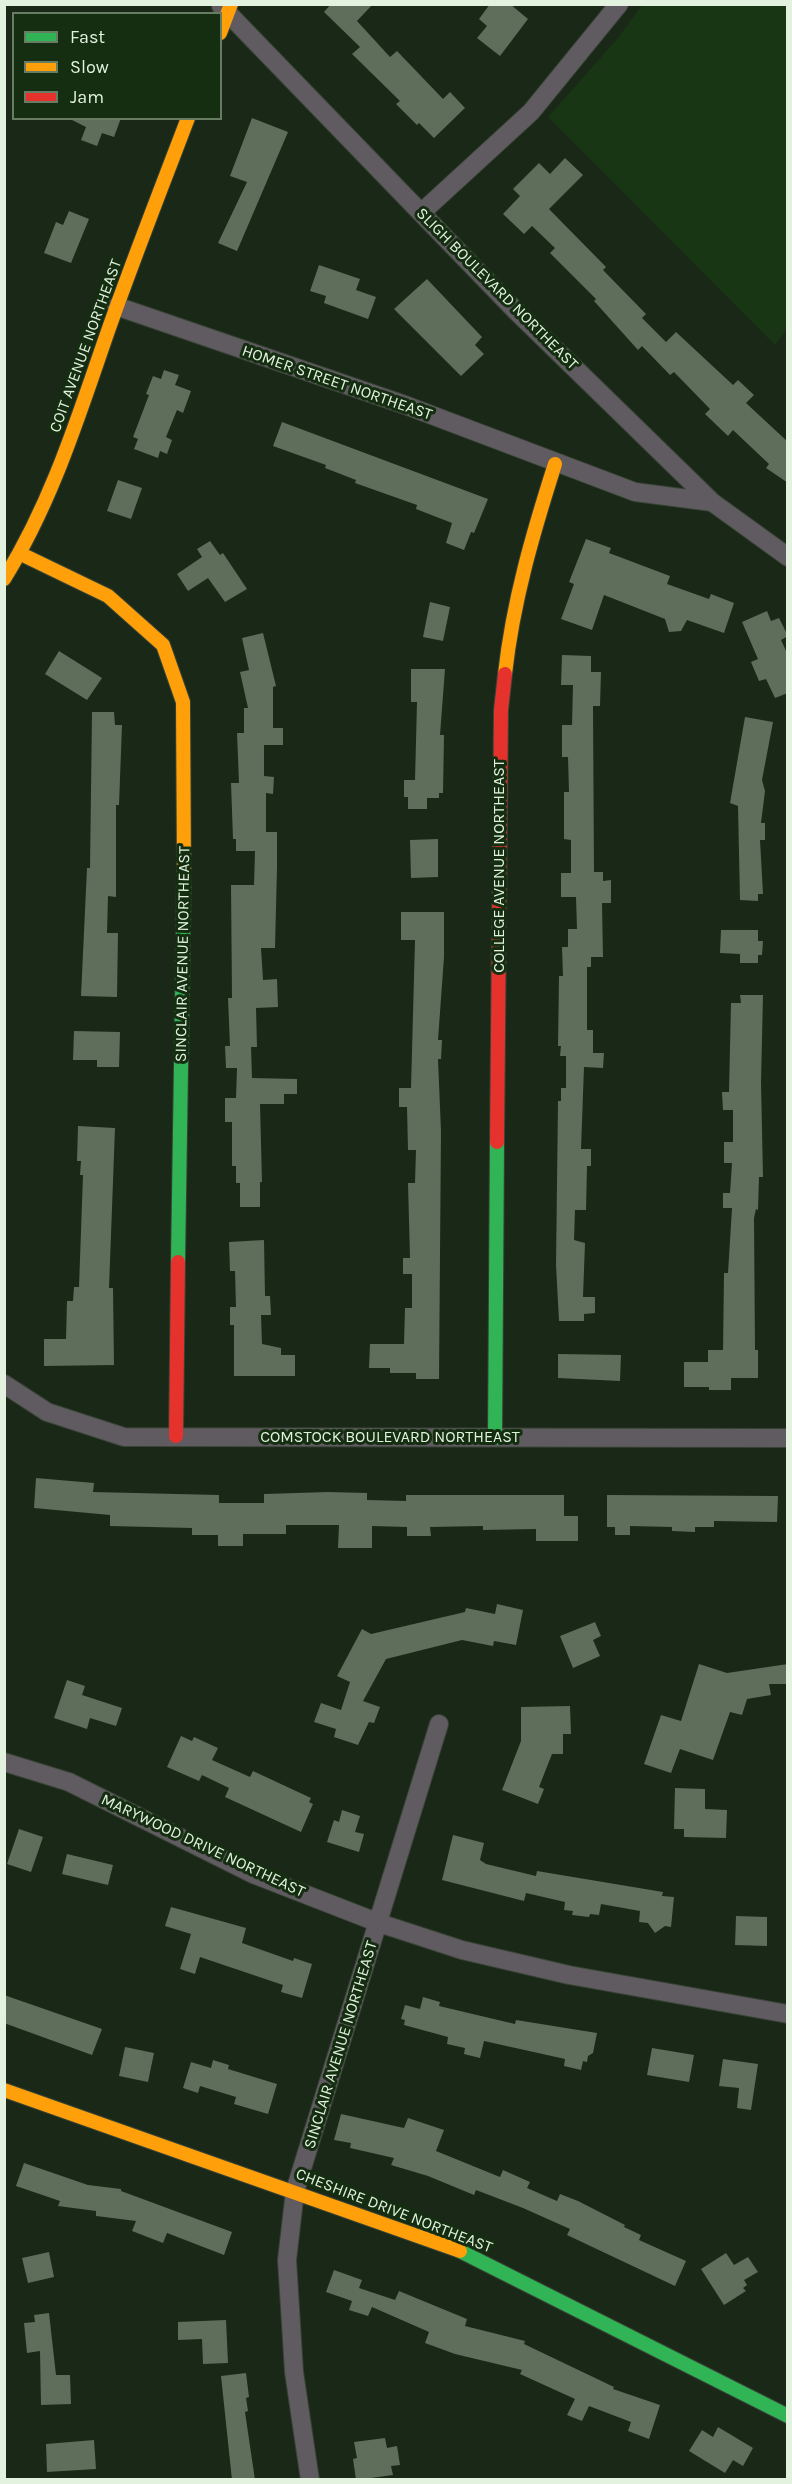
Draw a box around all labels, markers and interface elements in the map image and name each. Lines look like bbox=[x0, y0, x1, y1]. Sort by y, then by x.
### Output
legend bbox=[12, 12, 222, 120]
text: Fast bbox=[70, 26, 105, 48]
text: Slow bbox=[70, 56, 109, 78]
text: Jam bbox=[70, 86, 104, 108]
street label: SLIGH BOULEVARD NORTHEAST bbox=[412, 204, 582, 374]
street label: COIT AVENUE NORTHEAST bbox=[46, 257, 126, 435]
street label: HOMER STREET NORTHEAST bbox=[239, 341, 435, 425]
street label: COLLEGE AVENUE NORTHEAST bbox=[489, 759, 509, 973]
street label: SINCLAIR AVENUE NORTHEAST bbox=[172, 846, 194, 1062]
street label: COMSTOCK BOULEVARD NORTHEAST bbox=[260, 1427, 520, 1447]
street label: MARYWOOD DRIVE NORTHEAST bbox=[98, 1790, 308, 1902]
street label: SINCLAIR AVENUE NORTHEAST bbox=[300, 1939, 382, 2151]
street label: CHESHIRE DRIVE NORTHEAST bbox=[293, 2165, 495, 2257]

